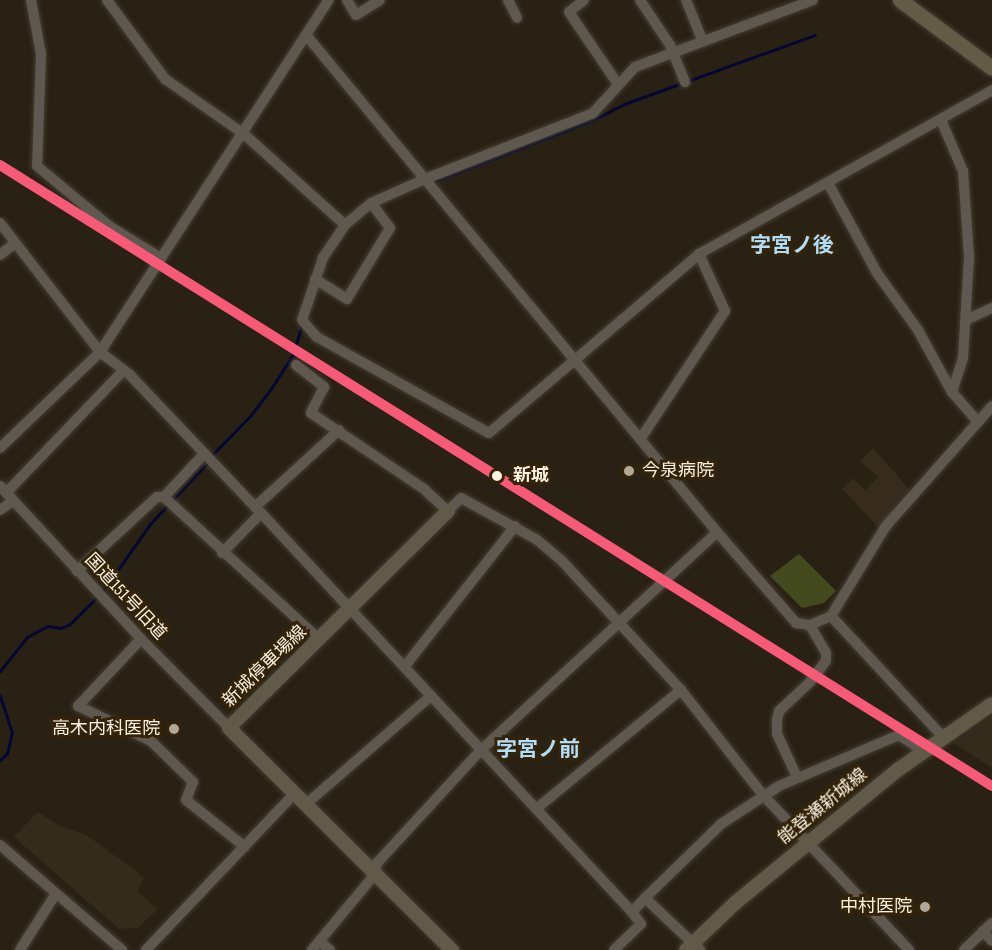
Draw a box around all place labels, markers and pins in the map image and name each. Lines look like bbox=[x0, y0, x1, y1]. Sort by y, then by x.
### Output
place label: 今泉病院 bbox=[642, 460, 714, 482]
marker: 今泉病院 bbox=[620, 462, 638, 480]
marker: 新城 bbox=[486, 465, 508, 487]
place label: 新城 bbox=[513, 465, 549, 487]
place label: 高木内科医院 bbox=[52, 718, 160, 740]
marker: 高木内科医院 bbox=[165, 720, 183, 738]
place label: 中村医院 bbox=[840, 896, 912, 918]
marker: 中村医院 bbox=[916, 898, 934, 916]

